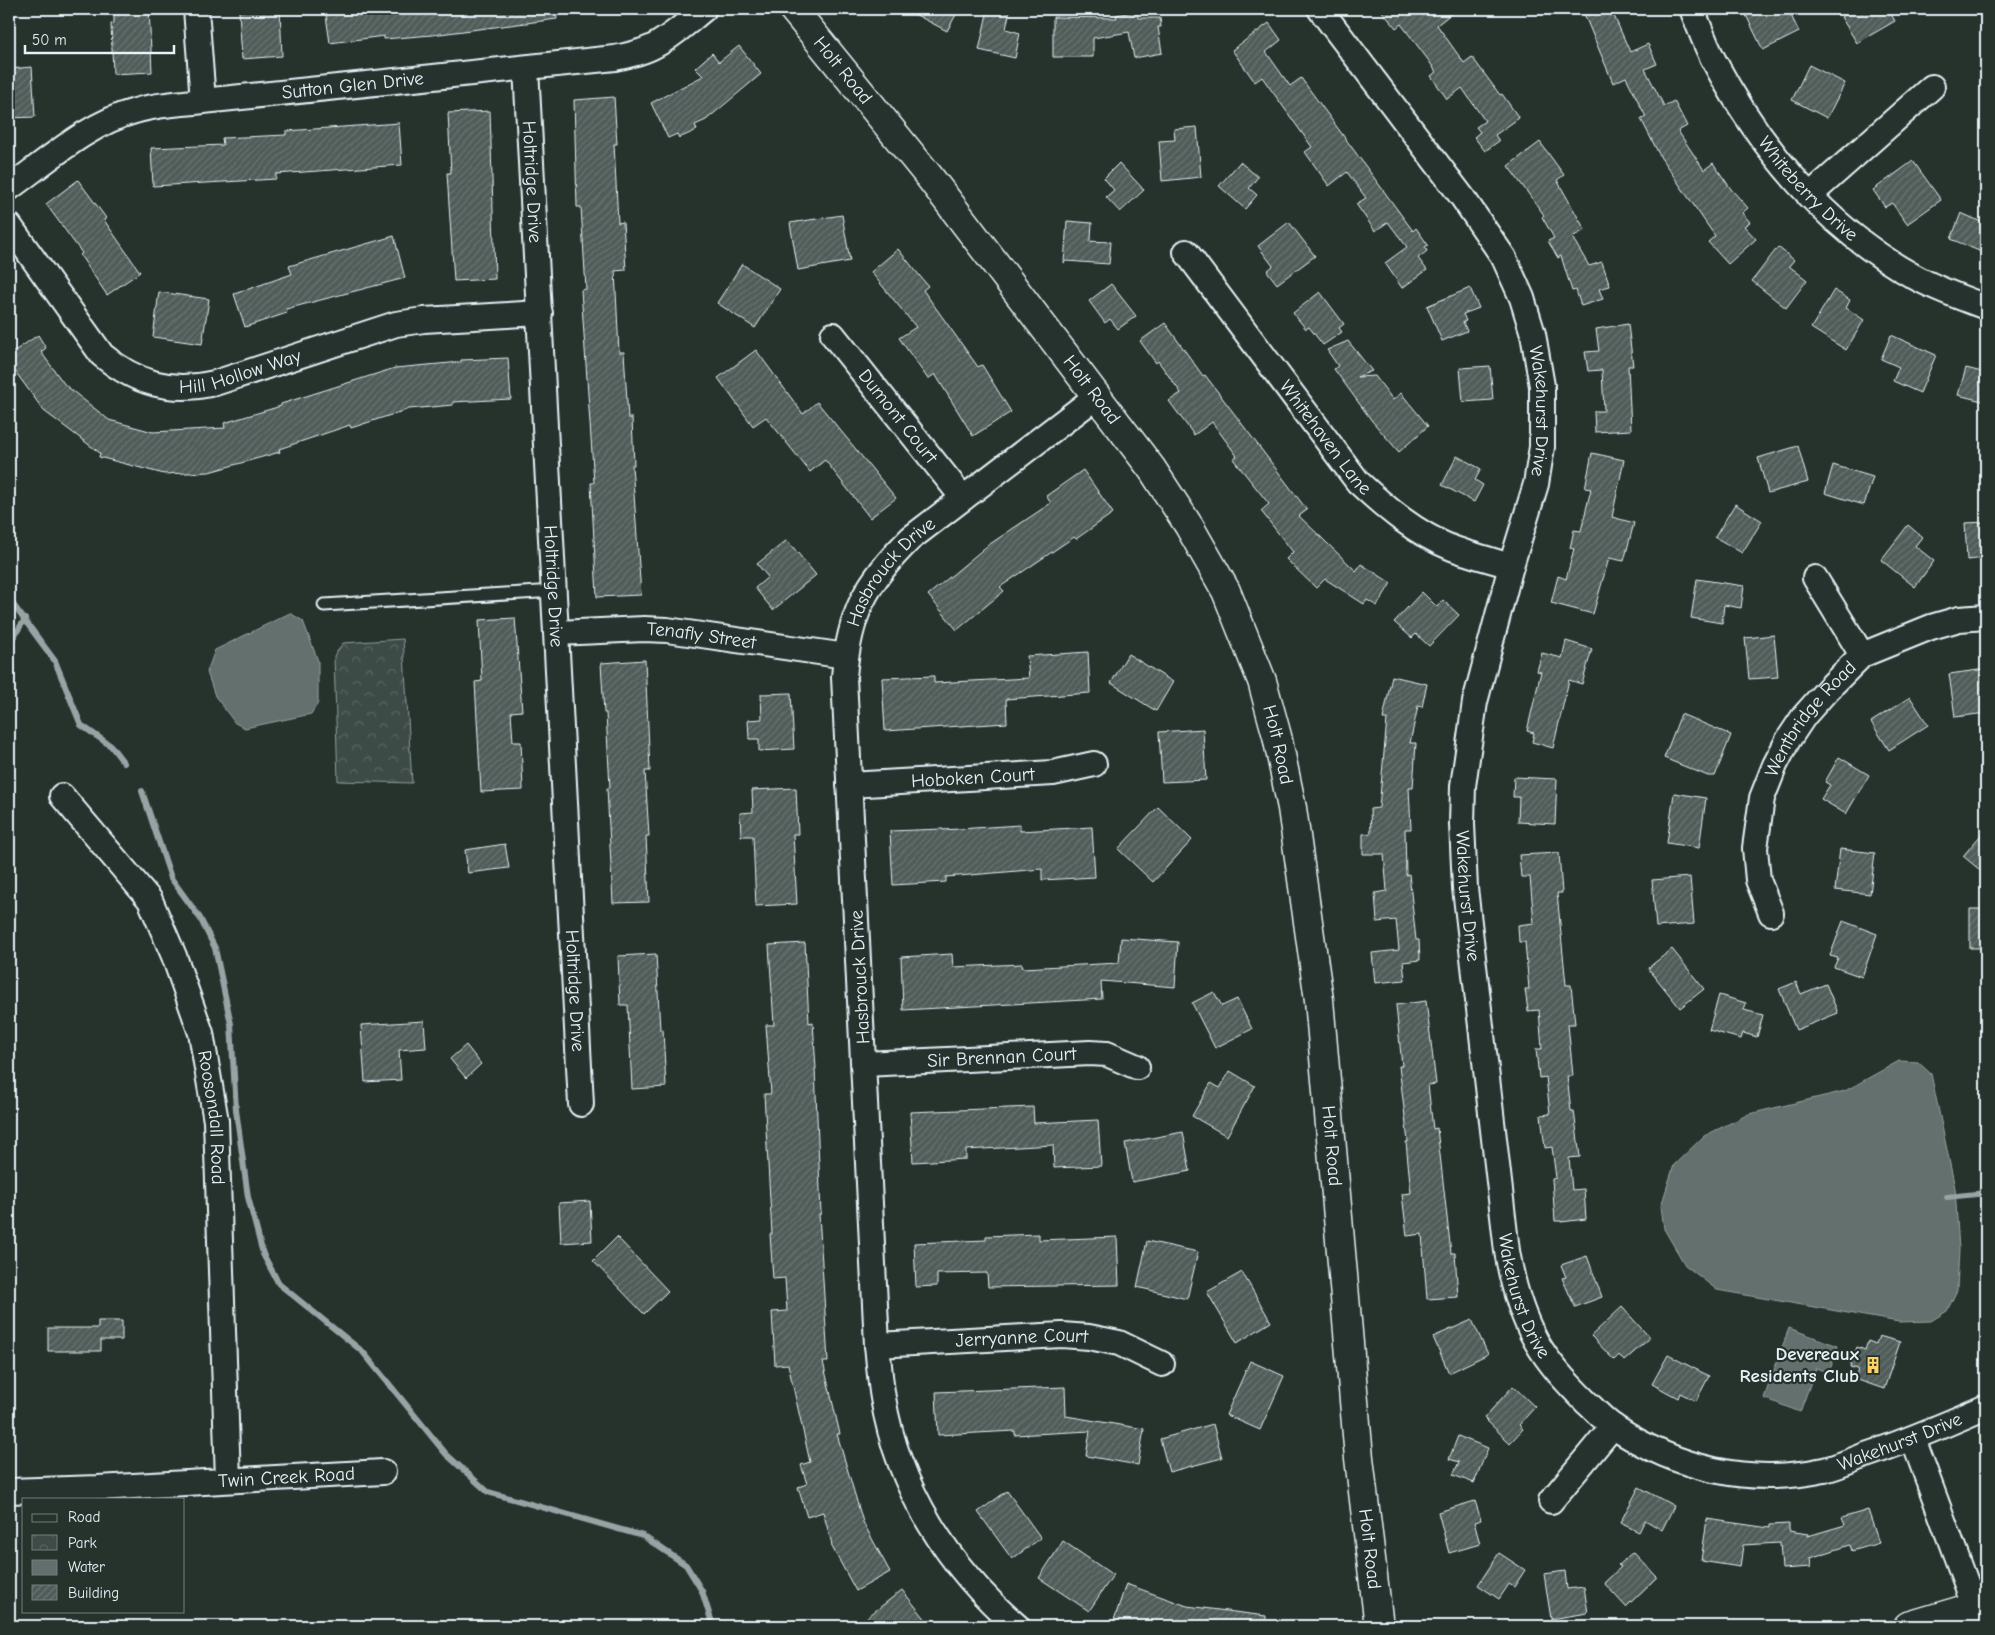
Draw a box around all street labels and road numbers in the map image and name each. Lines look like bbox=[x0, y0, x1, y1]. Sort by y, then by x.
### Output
street label: Holt Road bbox=[809, 32, 877, 109]
street label: Sutton Glen Drive bbox=[281, 67, 425, 104]
street label: Holtridge Drive bbox=[518, 120, 546, 243]
street label: Whiteberry Drive bbox=[1753, 132, 1862, 246]
street label: Wakehurst Drive bbox=[1524, 344, 1553, 478]
street label: Hill Hollow Way bbox=[179, 345, 304, 398]
street label: Holt Road bbox=[1058, 351, 1125, 429]
street label: Dumont Court bbox=[854, 365, 942, 468]
street label: Whitehaven Lane bbox=[1275, 376, 1376, 500]
street label: Hasbrouck Drive bbox=[842, 513, 940, 629]
street label: Holtridge Drive bbox=[539, 525, 568, 648]
street label: Tenafly Street bbox=[646, 618, 758, 654]
street label: Wentbridge Road bbox=[1761, 656, 1861, 780]
street label: Holt Road bbox=[1258, 703, 1298, 786]
street label: Hoboken Court bbox=[910, 763, 1036, 792]
street label: Wakehurst Drive bbox=[1451, 830, 1484, 963]
street label: Hasbrouck Drive bbox=[846, 909, 874, 1045]
street label: Holtridge Drive bbox=[561, 929, 589, 1052]
street label: Sir Brennan Court bbox=[927, 1043, 1078, 1072]
street label: Roosondall Road bbox=[193, 1049, 229, 1185]
street label: Holt Road bbox=[1317, 1105, 1346, 1187]
street label: Wakehurst Drive bbox=[1494, 1232, 1555, 1363]
street label: Jerryanne Court bbox=[955, 1324, 1089, 1352]
street label: Wakehurst Drive bbox=[1835, 1408, 1965, 1476]
street label: Twin Creek Road bbox=[218, 1463, 356, 1492]
street label: Holt Road bbox=[1354, 1507, 1386, 1590]

